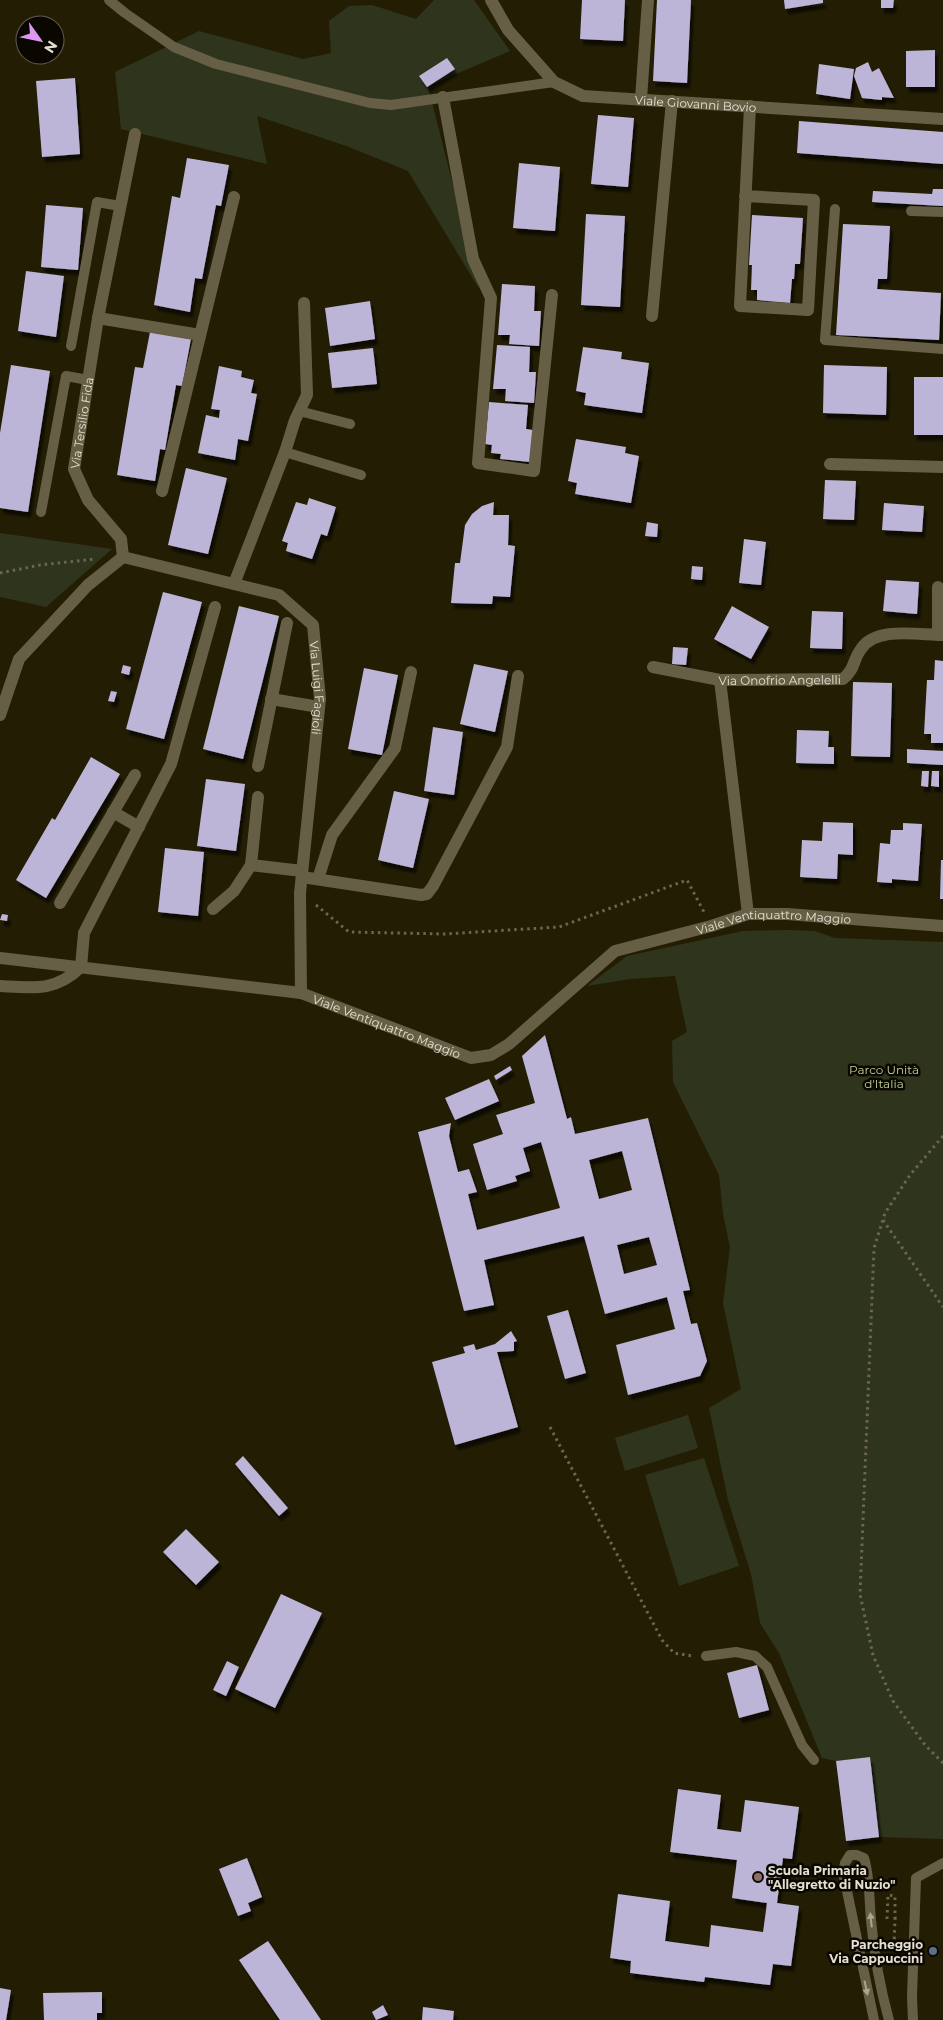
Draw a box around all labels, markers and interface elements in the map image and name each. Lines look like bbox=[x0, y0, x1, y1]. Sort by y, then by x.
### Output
north arrow bbox=[15, 15, 65, 65]
text: N bbox=[40, 37, 62, 57]
street label: Viale Giovanni Bovio bbox=[634, 92, 757, 115]
street label: Via Tersilio Fida bbox=[67, 376, 96, 470]
street label: Via Luigi Fagioli bbox=[307, 640, 328, 736]
street label: Via Onofrio Angelelli bbox=[718, 672, 841, 688]
street label: Viale Ventiquattro Maggio bbox=[694, 906, 852, 937]
street label: Viale Ventiquattro Maggio bbox=[311, 991, 463, 1061]
park label: Parco Unità d'Italia bbox=[849, 1062, 919, 1091]
place label: Scuola Primaria "Allegretto di Nuzio" bbox=[768, 1863, 895, 1892]
marker: Scuola Primaria "Allegretto di Nuzio" bbox=[752, 1871, 764, 1883]
one-way arrow bbox=[867, 1912, 875, 1928]
place label: Parcheggio Via Cappuccini bbox=[828, 1937, 923, 1966]
marker: Parcheggio Via Cappuccini bbox=[927, 1945, 939, 1957]
one-way arrow bbox=[862, 1980, 870, 1995]

